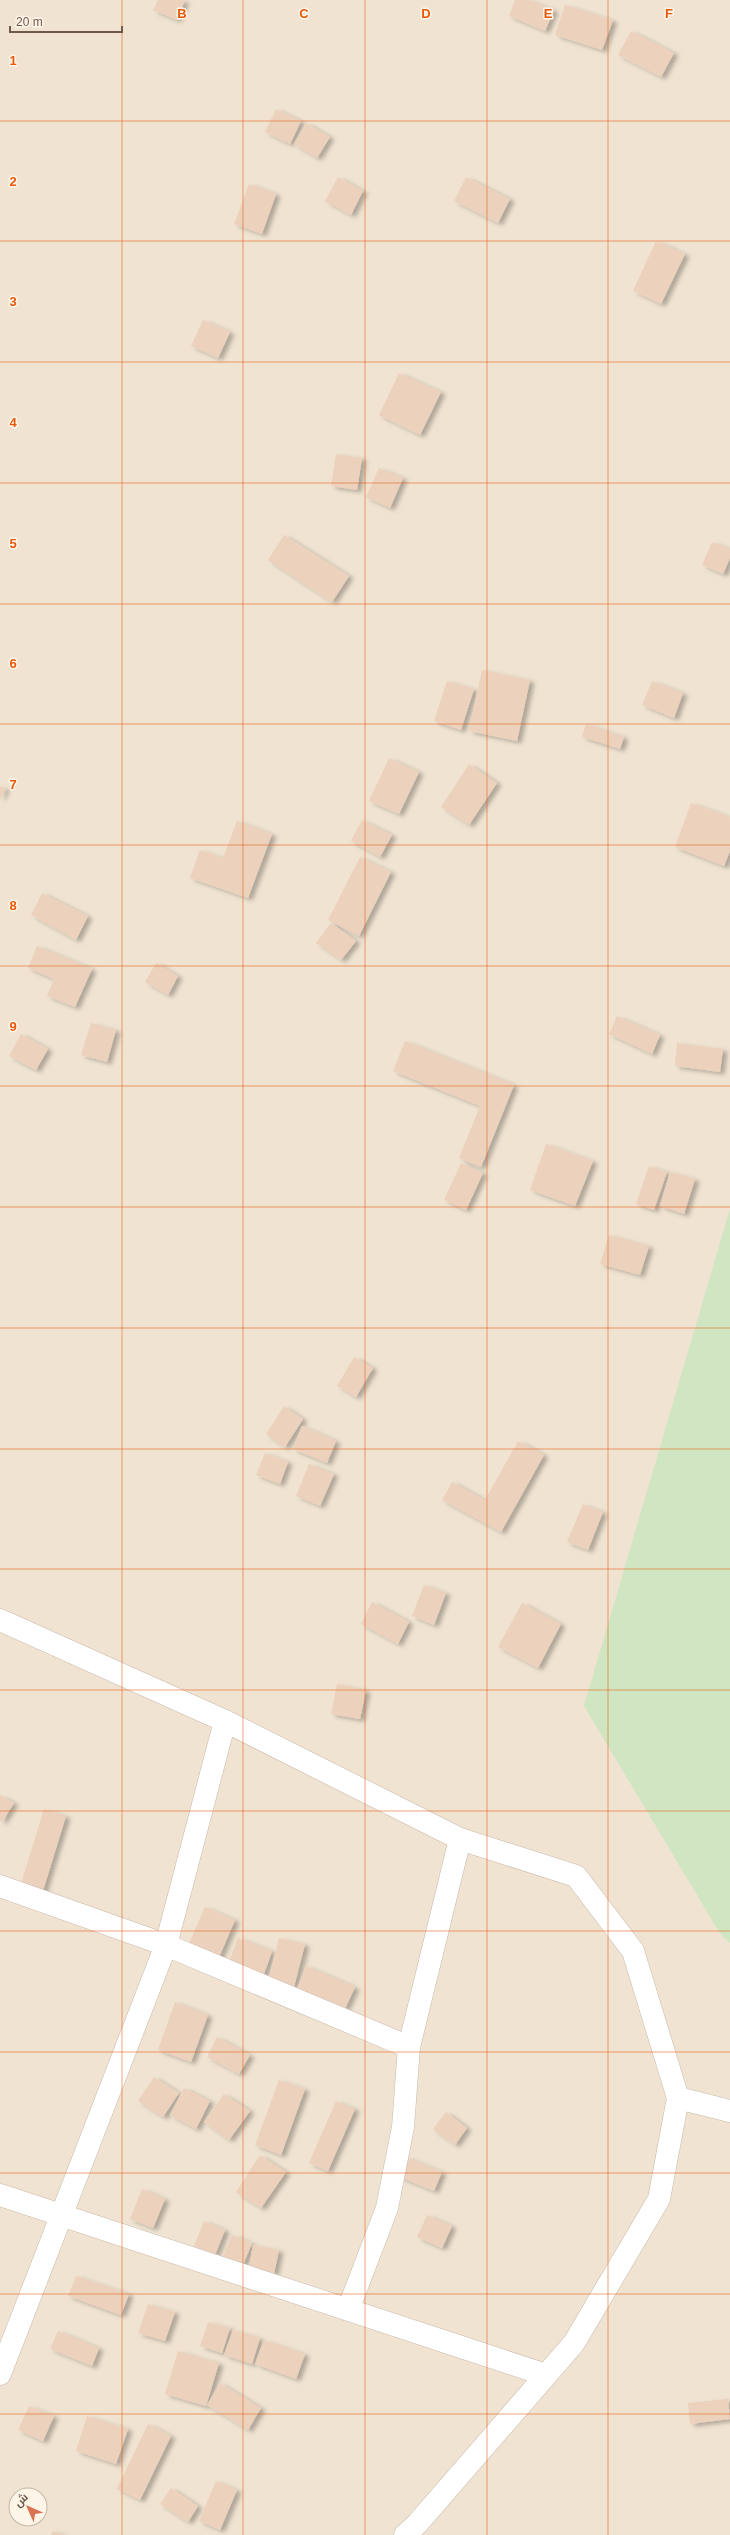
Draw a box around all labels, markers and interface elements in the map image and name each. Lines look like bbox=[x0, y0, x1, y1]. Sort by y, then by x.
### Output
text: B bbox=[177, 6, 187, 21]
text: C bbox=[299, 6, 309, 21]
text: D bbox=[421, 6, 431, 21]
text: E bbox=[544, 6, 553, 21]
text: F bbox=[665, 6, 673, 21]
scale bar bbox=[10, 8, 122, 34]
text: 20 m bbox=[16, 15, 43, 29]
text: 1 bbox=[9, 53, 17, 68]
text: 2 bbox=[9, 174, 17, 189]
text: 3 bbox=[9, 294, 17, 309]
text: 4 bbox=[9, 415, 17, 430]
text: 5 bbox=[9, 536, 17, 551]
text: 6 bbox=[9, 656, 17, 671]
text: 7 bbox=[9, 777, 17, 792]
text: 8 bbox=[9, 898, 17, 913]
text: 9 bbox=[9, 1019, 17, 1034]
north arrow bbox=[8, 2487, 48, 2527]
text: ش bbox=[12, 2491, 31, 2510]

